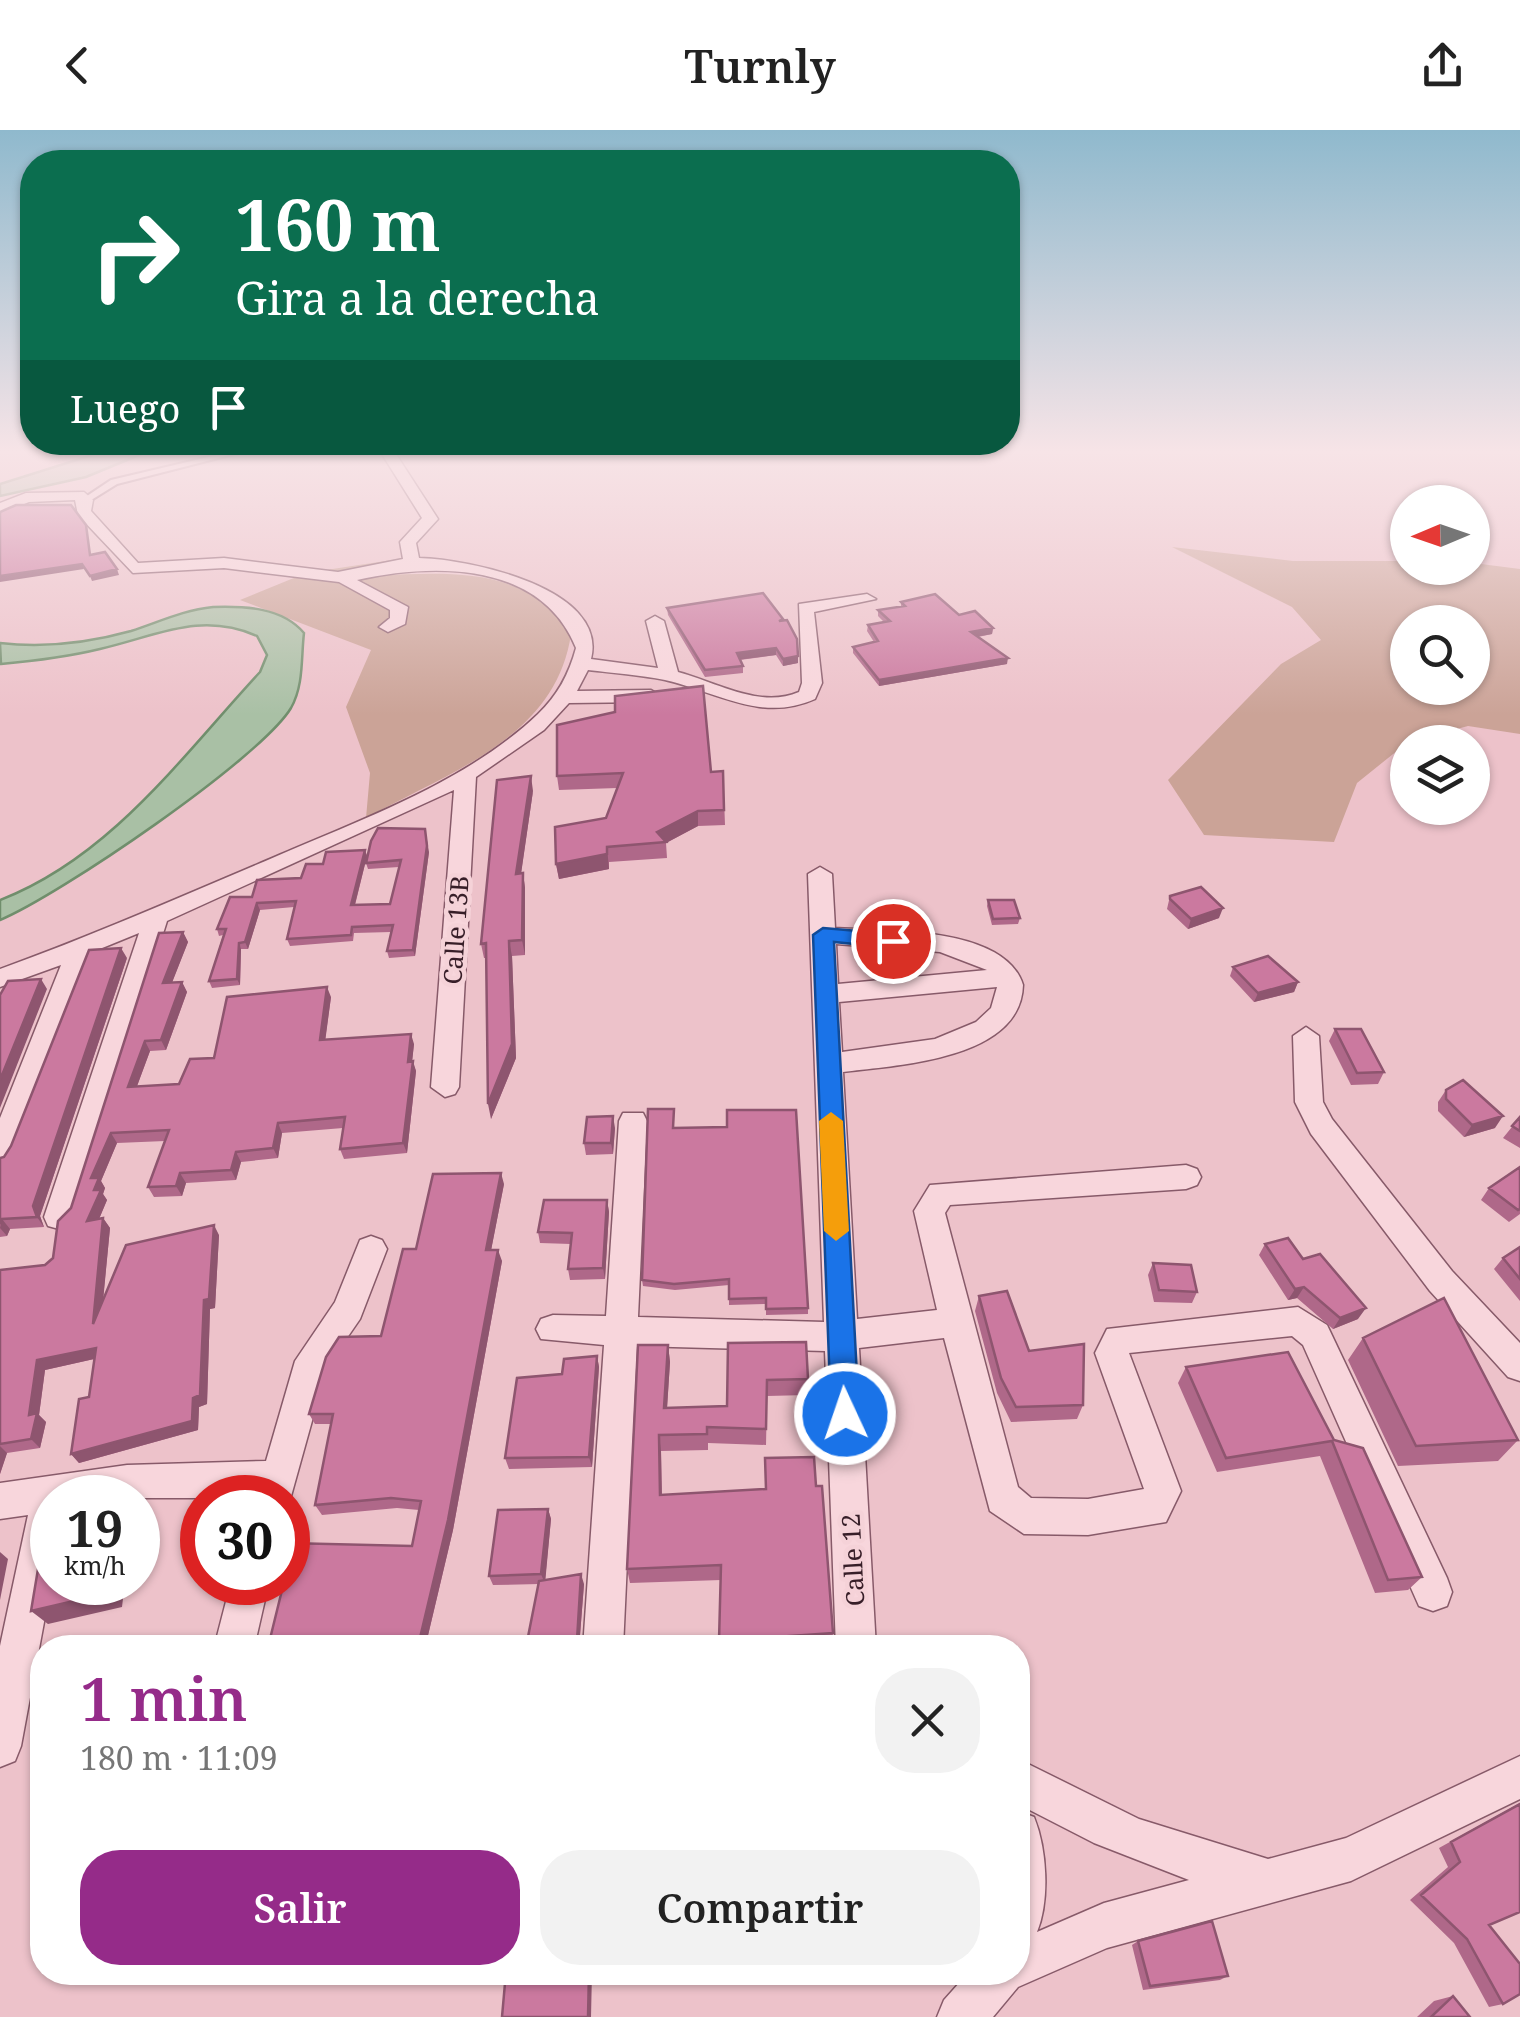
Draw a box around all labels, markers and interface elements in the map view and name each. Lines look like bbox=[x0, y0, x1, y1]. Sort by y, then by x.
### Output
text: Turnly bbox=[684, 35, 836, 96]
icon: back bbox=[50, 38, 105, 93]
icon: share bbox=[1415, 38, 1470, 93]
text: 160 m bbox=[235, 176, 441, 272]
icon: right bbox=[70, 190, 200, 320]
text: Gira a la derecha bbox=[235, 267, 600, 328]
icon: arrive bbox=[201, 380, 256, 435]
text: Luego bbox=[70, 382, 181, 434]
north arrow bbox=[1390, 485, 1490, 585]
map controls bbox=[1390, 485, 1490, 825]
button: search bbox=[1390, 605, 1490, 705]
button: layers bbox=[1390, 725, 1490, 825]
street label: Calle 13B bbox=[434, 874, 476, 986]
pin bbox=[851, 899, 936, 984]
icon: arrive bbox=[866, 914, 921, 969]
position arrow bbox=[793, 1362, 897, 1466]
speed limit sign: 30 bbox=[180, 1475, 310, 1605]
text: 19 bbox=[67, 1494, 123, 1562]
street label: Calle 12 bbox=[833, 1513, 871, 1607]
text: km/h bbox=[64, 1548, 126, 1582]
text: 1 min bbox=[80, 1657, 248, 1739]
button: close bbox=[875, 1668, 980, 1773]
text: 180 m · 11:09 bbox=[80, 1736, 278, 1779]
button: Salir bbox=[80, 1850, 520, 1965]
button: Compartir bbox=[540, 1850, 980, 1965]

